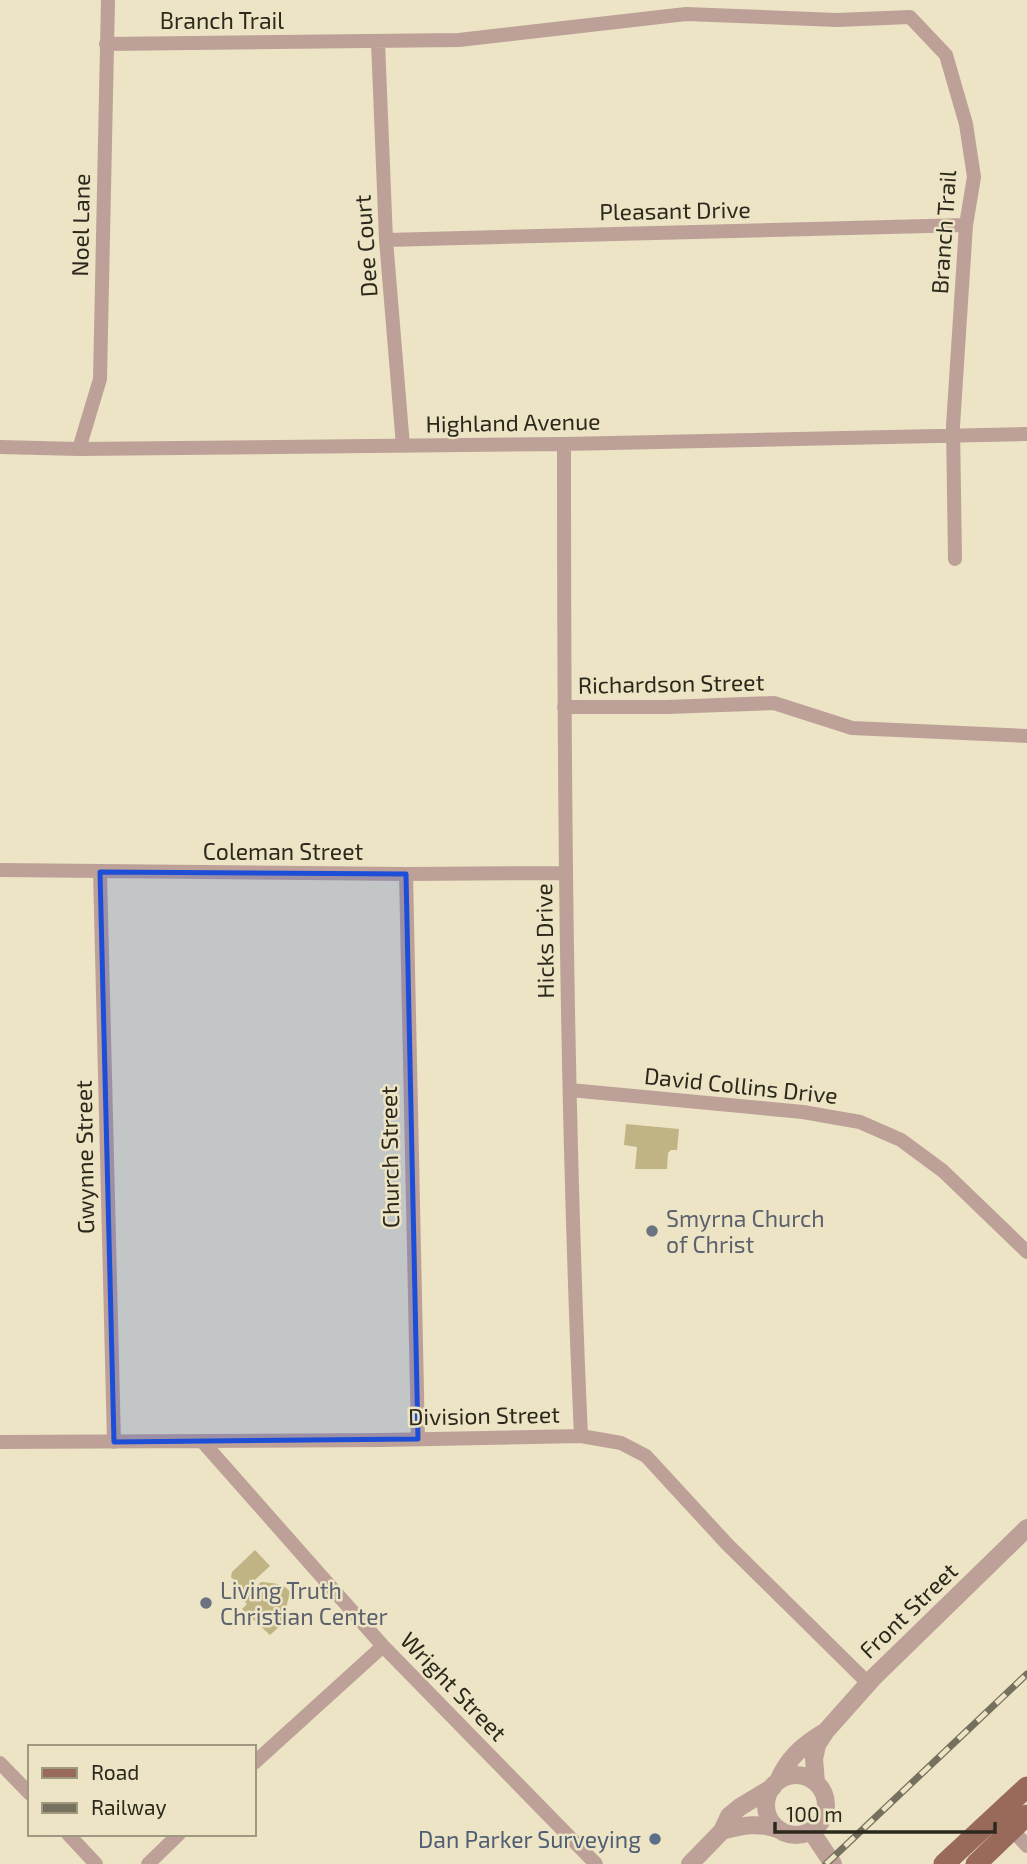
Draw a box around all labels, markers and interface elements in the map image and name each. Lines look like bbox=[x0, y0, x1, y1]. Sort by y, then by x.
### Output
street label: Branch Trail bbox=[160, 6, 284, 34]
street label: Branch Trail bbox=[925, 169, 961, 295]
street label: Noel Lane bbox=[65, 173, 95, 277]
street label: Dee Court bbox=[347, 194, 383, 298]
street label: Pleasant Drive bbox=[599, 195, 751, 225]
street label: Highland Avenue bbox=[425, 406, 601, 438]
street label: Richardson Street bbox=[578, 667, 765, 699]
street label: Coleman Street bbox=[203, 837, 364, 865]
street label: Hicks Drive bbox=[529, 883, 559, 999]
street label: David Collins Drive bbox=[643, 1061, 839, 1109]
street label: Gwynne Street bbox=[69, 1080, 99, 1234]
street label: Church Street bbox=[374, 1085, 404, 1228]
place label: Smyrna Church of Christ bbox=[666, 1204, 825, 1258]
marker: Smyrna Church of Christ bbox=[644, 1223, 660, 1239]
street label: Division Street bbox=[408, 1400, 560, 1430]
street label: Front Street bbox=[853, 1556, 963, 1664]
place label: Living Truth Christian Center bbox=[220, 1576, 388, 1630]
marker: Living Truth Christian Center bbox=[198, 1595, 214, 1611]
street label: Wright Street bbox=[395, 1626, 513, 1746]
legend bbox=[28, 1745, 256, 1836]
text: Road bbox=[91, 1759, 139, 1784]
scale bar bbox=[775, 1790, 996, 1834]
text: Railway bbox=[91, 1794, 167, 1819]
text: 100 m bbox=[786, 1801, 843, 1826]
place label: Dan Parker Surveying bbox=[418, 1825, 641, 1853]
marker: Dan Parker Surveying bbox=[647, 1831, 663, 1847]

